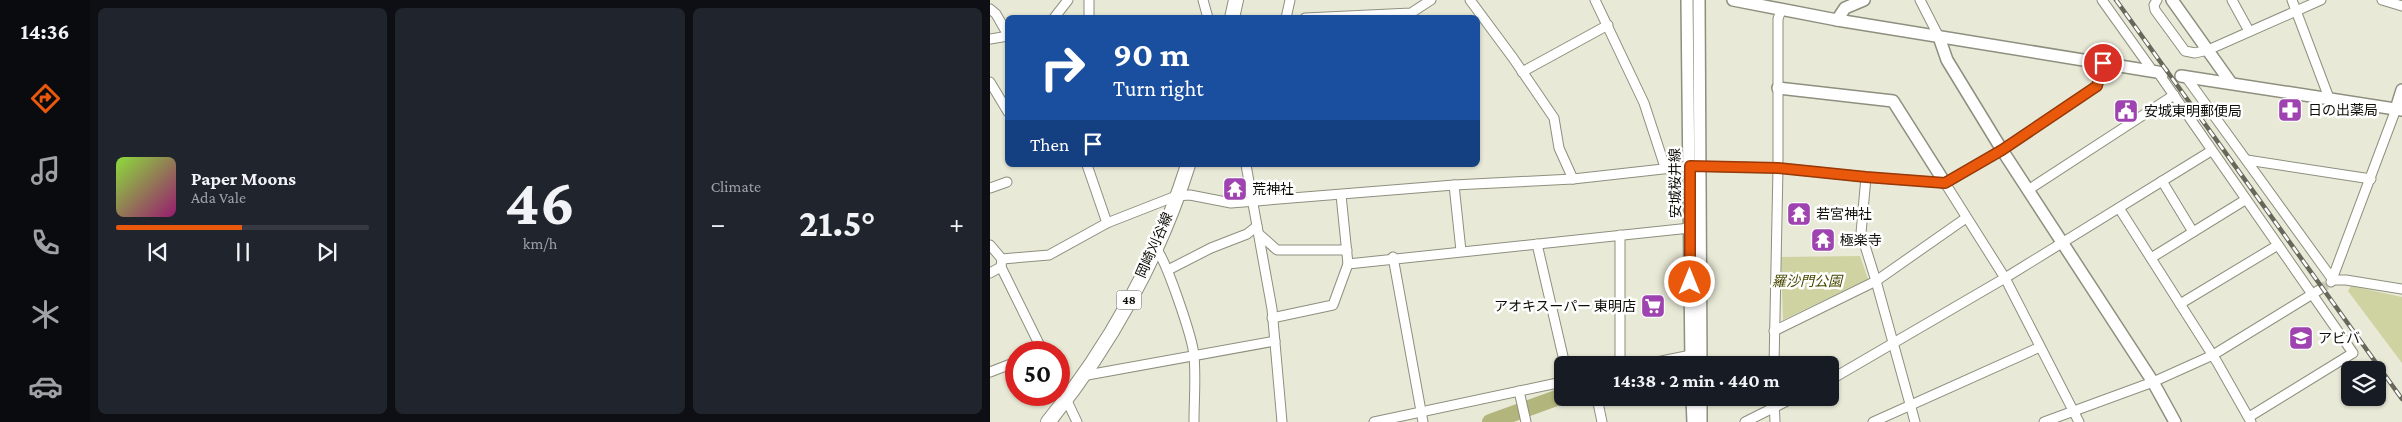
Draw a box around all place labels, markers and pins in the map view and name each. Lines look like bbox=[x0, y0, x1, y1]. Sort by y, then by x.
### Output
pin bbox=[2082, 42, 2124, 84]
pharmacy icon: 日の出薬局 bbox=[2277, 97, 2303, 123]
public building icon: 安城東明郵便局 bbox=[2113, 98, 2139, 124]
place label: 日の出薬局 bbox=[2308, 102, 2378, 118]
place label: 安城東明郵便局 bbox=[2144, 103, 2242, 119]
temple icon: 荒神社 bbox=[1222, 176, 1248, 202]
place label: 荒神社 bbox=[1252, 181, 1294, 197]
temple icon: 若宮神社 bbox=[1786, 201, 1812, 227]
place label: 若宮神社 bbox=[1816, 206, 1872, 222]
temple icon: 極楽寺 bbox=[1810, 227, 1836, 253]
place label: 極楽寺 bbox=[1840, 232, 1882, 248]
supermarket icon: アオキスーパー 東明店 bbox=[1640, 293, 1666, 319]
place label: アオキスーパー 東明店 bbox=[1494, 298, 1636, 314]
school or university icon: アビバ bbox=[2288, 325, 2314, 351]
place label: アビバ bbox=[2318, 330, 2360, 346]

